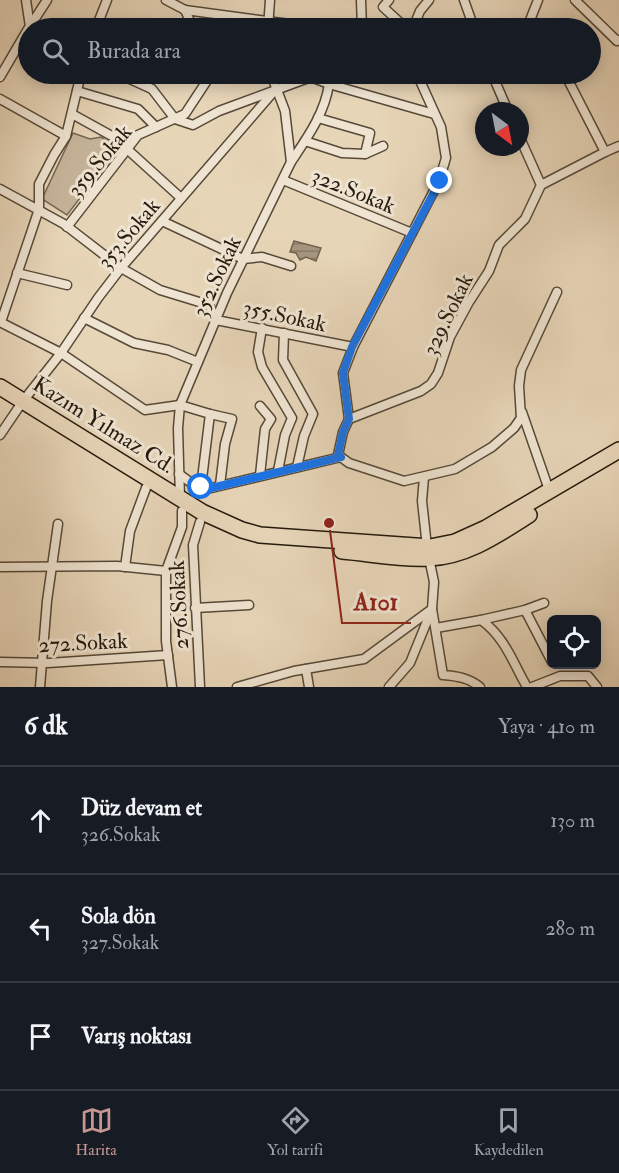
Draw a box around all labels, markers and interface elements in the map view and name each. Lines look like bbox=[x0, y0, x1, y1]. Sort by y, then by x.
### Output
search box bbox=[18, 18, 601, 84]
icon: search bbox=[39, 35, 72, 68]
text: Burada ara bbox=[87, 37, 181, 65]
north arrow bbox=[475, 102, 529, 156]
street label: 359.Sokak bbox=[61, 118, 139, 203]
street label: 322.Sokak bbox=[308, 162, 400, 221]
route end bbox=[426, 167, 452, 193]
street label: 353.Sokak bbox=[91, 192, 167, 275]
street label: 352.Sokak bbox=[186, 231, 248, 321]
street label: 329.Sokak bbox=[416, 268, 480, 360]
street label: 355.Sokak bbox=[241, 294, 329, 339]
street label: Kazım Yılmaz Cd. bbox=[27, 370, 180, 480]
route start bbox=[187, 473, 213, 499]
street label: 276.Sokak bbox=[163, 559, 195, 650]
callout: A101 bbox=[342, 581, 411, 623]
text: A101 bbox=[353, 587, 398, 618]
map controls bbox=[547, 615, 601, 669]
button: locate bbox=[547, 615, 601, 669]
street label: 272.Sokak bbox=[38, 627, 129, 659]
text: 6 dk bbox=[24, 710, 68, 742]
text: Yaya · 410 m bbox=[498, 714, 595, 739]
text: Düz devam et bbox=[81, 794, 202, 822]
icon: ahead bbox=[24, 804, 57, 837]
text: 130 m bbox=[550, 808, 595, 833]
text: 326.Sokak bbox=[81, 822, 161, 847]
text: Sola dön bbox=[81, 902, 156, 930]
icon: left bbox=[24, 912, 57, 945]
text: 280 m bbox=[545, 916, 595, 941]
text: 327.Sokak bbox=[81, 930, 159, 955]
icon: arrive bbox=[24, 1020, 57, 1053]
text: Varış noktası bbox=[81, 1022, 192, 1050]
tab: Harita bbox=[75, 1104, 117, 1160]
tab: Yol tarifi bbox=[267, 1104, 323, 1160]
tab: Kaydedilen bbox=[474, 1104, 544, 1160]

